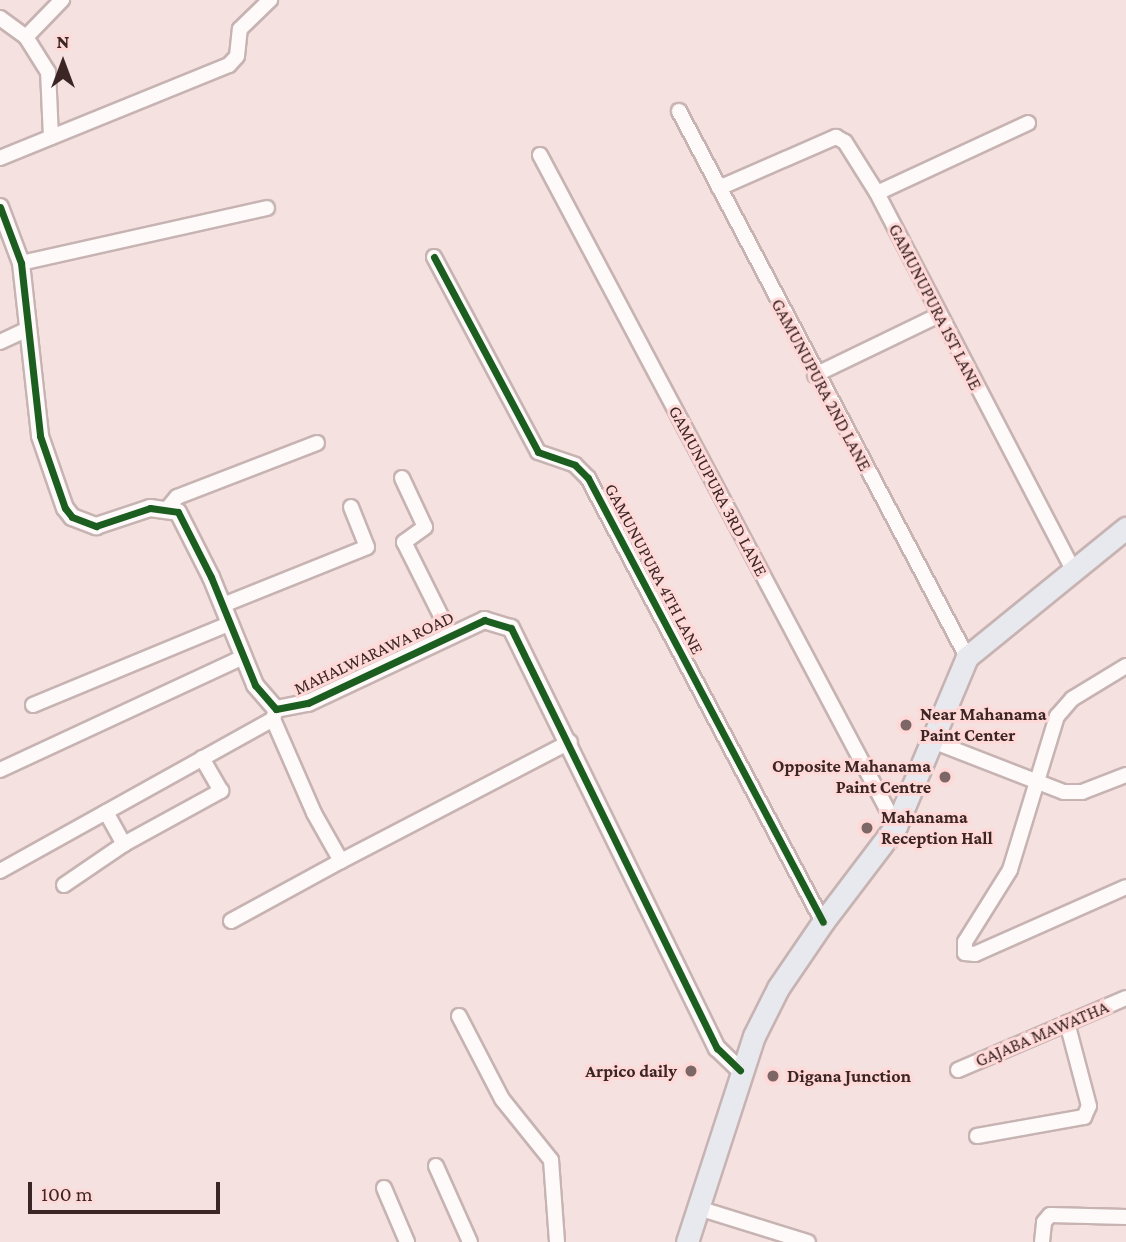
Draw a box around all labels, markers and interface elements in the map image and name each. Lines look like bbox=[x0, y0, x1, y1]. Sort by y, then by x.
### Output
north arrow bbox=[28, 28, 98, 98]
text: N bbox=[57, 31, 69, 52]
street label: GAMUNUPURA 1ST LANE bbox=[884, 220, 986, 394]
street label: GAMUNUPURA 2ND LANE bbox=[766, 295, 876, 475]
street label: GAMUNUPURA 3RD LANE bbox=[664, 402, 772, 580]
street label: GAMUNUPURA 4TH LANE bbox=[600, 480, 708, 658]
street label: MAHALWARAWA ROAD bbox=[291, 606, 457, 700]
place label: Near Mahanama Paint Center bbox=[920, 704, 1047, 746]
marker: Near Mahanama Paint Center bbox=[898, 717, 914, 733]
place label: Opposite Mahanama Paint Centre bbox=[772, 756, 931, 798]
marker: Opposite Mahanama Paint Centre bbox=[937, 769, 953, 785]
place label: Mahanama Reception Hall bbox=[881, 807, 993, 850]
marker: Mahanama Reception Hall bbox=[859, 820, 875, 836]
street label: GAJABA MAWATHA bbox=[972, 996, 1112, 1072]
place label: Arpico daily bbox=[585, 1060, 677, 1082]
marker: Arpico daily bbox=[683, 1063, 699, 1079]
place label: Digana Junction bbox=[787, 1065, 911, 1087]
marker: Digana Junction bbox=[765, 1068, 781, 1084]
scale bar bbox=[32, 1168, 224, 1212]
text: 100 m bbox=[41, 1182, 93, 1206]

